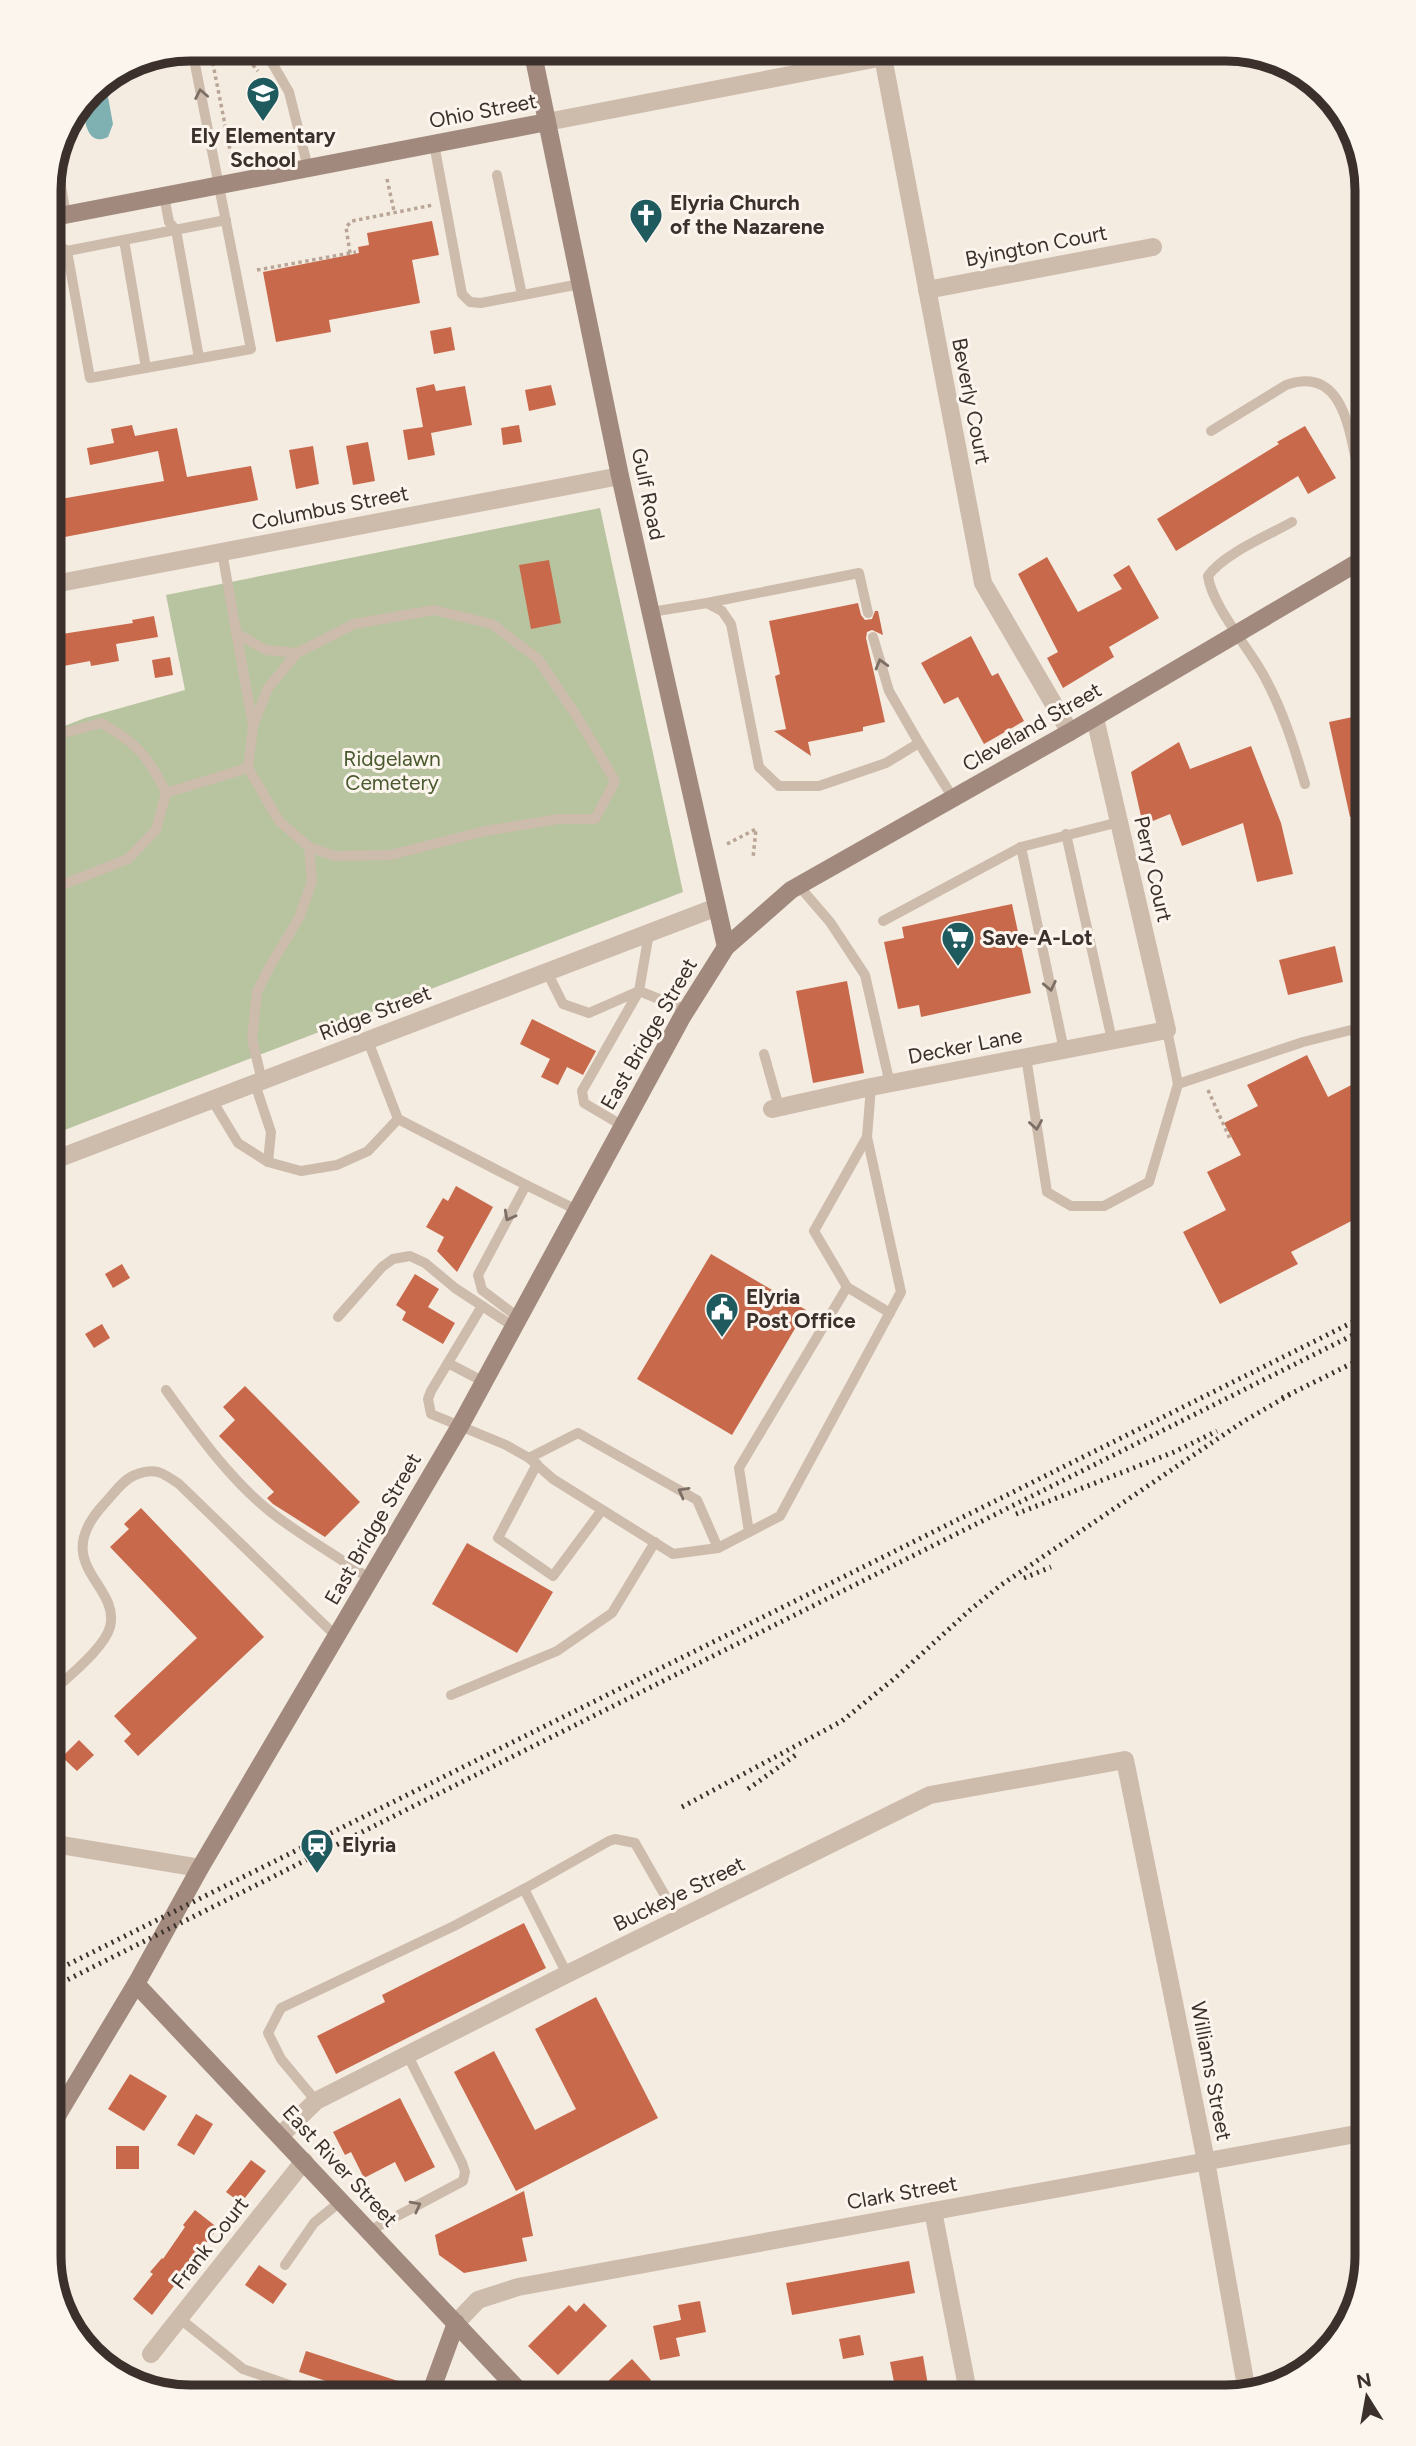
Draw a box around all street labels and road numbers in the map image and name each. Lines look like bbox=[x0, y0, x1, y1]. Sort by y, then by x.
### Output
street label: Ohio Street bbox=[427, 88, 539, 133]
street label: Byington Court bbox=[963, 220, 1109, 272]
street label: Beverly Court bbox=[947, 336, 996, 466]
street label: Gulf Road bbox=[627, 446, 670, 542]
street label: Columbus Street bbox=[249, 480, 411, 535]
street label: Cleveland Street bbox=[958, 677, 1106, 777]
street label: Perry Court bbox=[1129, 813, 1178, 924]
street label: East Bridge Street bbox=[595, 953, 702, 1114]
street label: Ridge Street bbox=[315, 980, 434, 1045]
street label: Decker Lane bbox=[906, 1022, 1024, 1069]
street label: East Bridge Street bbox=[319, 1448, 426, 1609]
street label: Buckeye Street bbox=[609, 1851, 749, 1936]
street label: Williams Street bbox=[1186, 1999, 1237, 2143]
street label: East River Street bbox=[278, 2100, 403, 2232]
street label: Clark Street bbox=[845, 2170, 959, 2215]
street label: Frank Court bbox=[166, 2192, 253, 2294]

